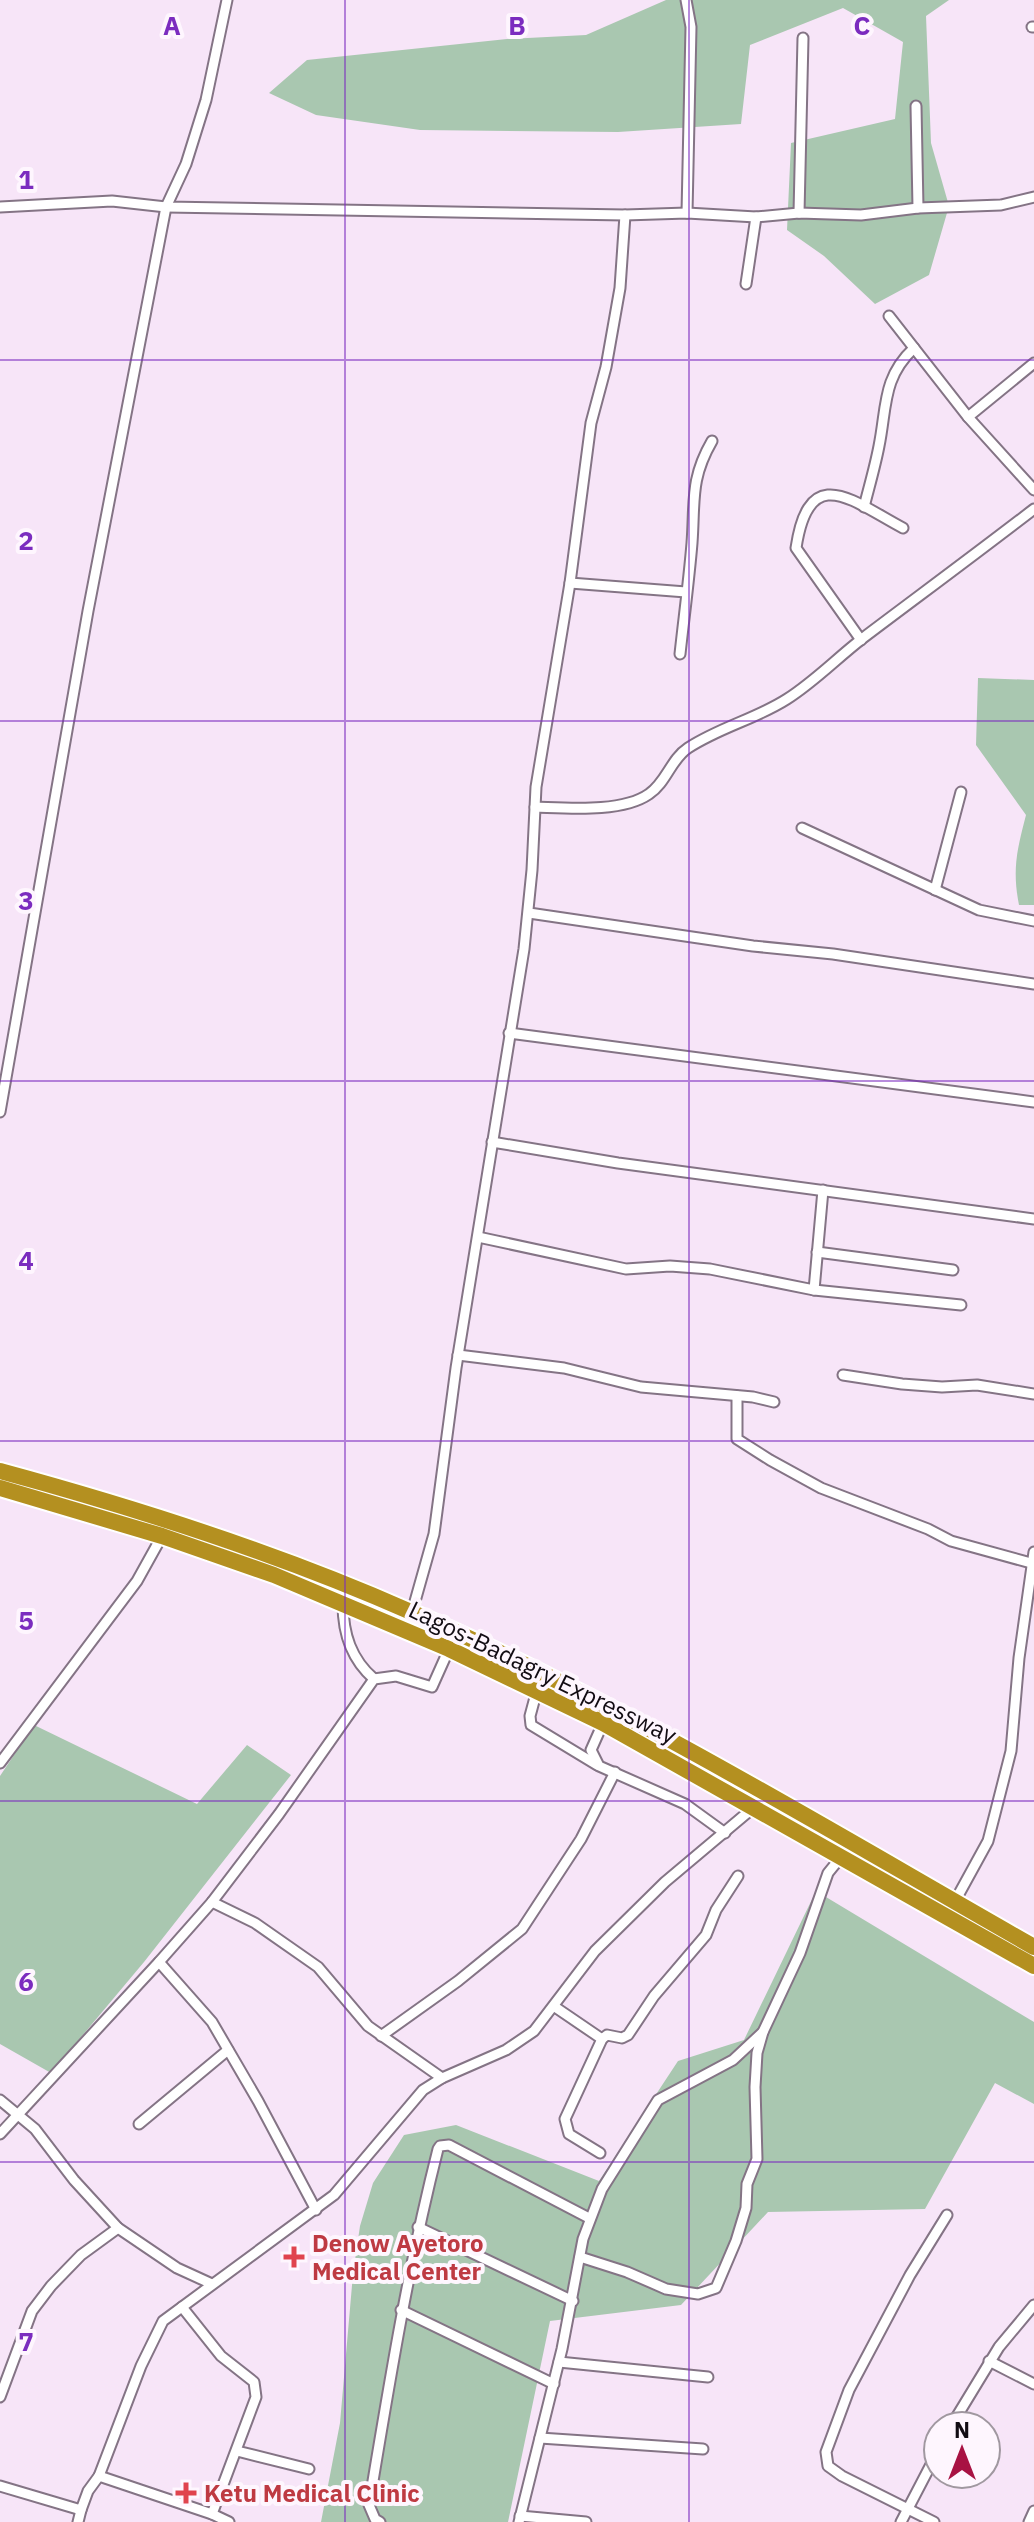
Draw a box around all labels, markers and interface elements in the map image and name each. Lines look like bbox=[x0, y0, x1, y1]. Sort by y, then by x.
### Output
text: A bbox=[163, 8, 181, 42]
text: B bbox=[508, 8, 526, 42]
text: C bbox=[854, 8, 871, 42]
text: 1 bbox=[18, 162, 34, 196]
text: 2 bbox=[18, 523, 34, 557]
text: 3 bbox=[18, 883, 34, 917]
text: 4 bbox=[18, 1243, 34, 1277]
street label: Lagos-Badagry Expressway bbox=[404, 1593, 682, 1751]
text: 5 bbox=[18, 1603, 34, 1637]
text: 6 bbox=[18, 1964, 34, 1998]
place label: Denow Ayetoro Medical Center bbox=[312, 2227, 484, 2287]
marker: Denow Ayetoro Medical Center bbox=[283, 2246, 305, 2268]
text: 7 bbox=[18, 2324, 34, 2358]
north arrow bbox=[922, 2410, 1002, 2490]
text: N bbox=[954, 2415, 970, 2444]
place label: Ketu Medical Clinic bbox=[204, 2477, 420, 2509]
marker: Ketu Medical Clinic bbox=[175, 2482, 197, 2504]

